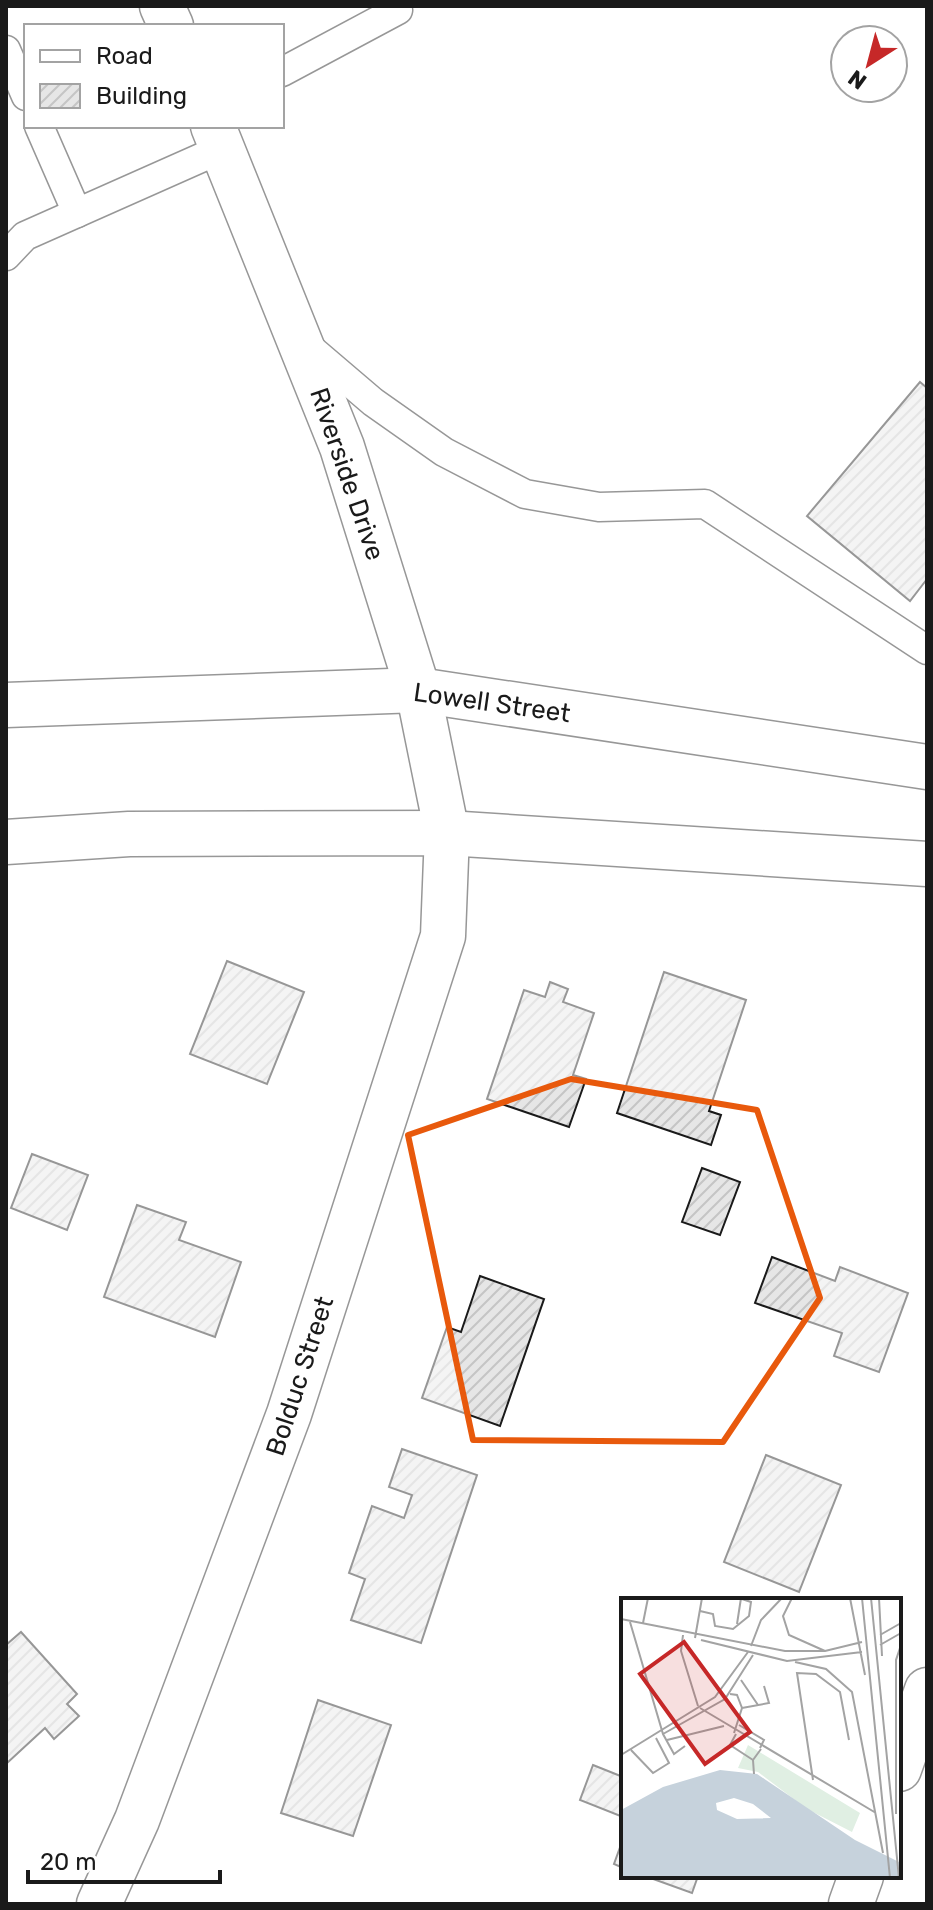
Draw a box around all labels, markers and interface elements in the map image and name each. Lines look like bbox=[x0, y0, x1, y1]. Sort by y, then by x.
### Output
legend bbox=[24, 24, 284, 128]
north arrow bbox=[829, 24, 909, 104]
text: Road bbox=[96, 42, 153, 70]
text: N bbox=[843, 64, 872, 95]
text: Building bbox=[96, 82, 187, 110]
street label: Riverside Drive bbox=[303, 384, 391, 564]
street label: Lowell Street bbox=[412, 677, 572, 729]
street label: Bolduc Street bbox=[260, 1292, 340, 1460]
inset map bbox=[621, 1598, 901, 1878]
scale bar bbox=[28, 1834, 220, 1884]
text: 20 m bbox=[40, 1848, 97, 1876]

